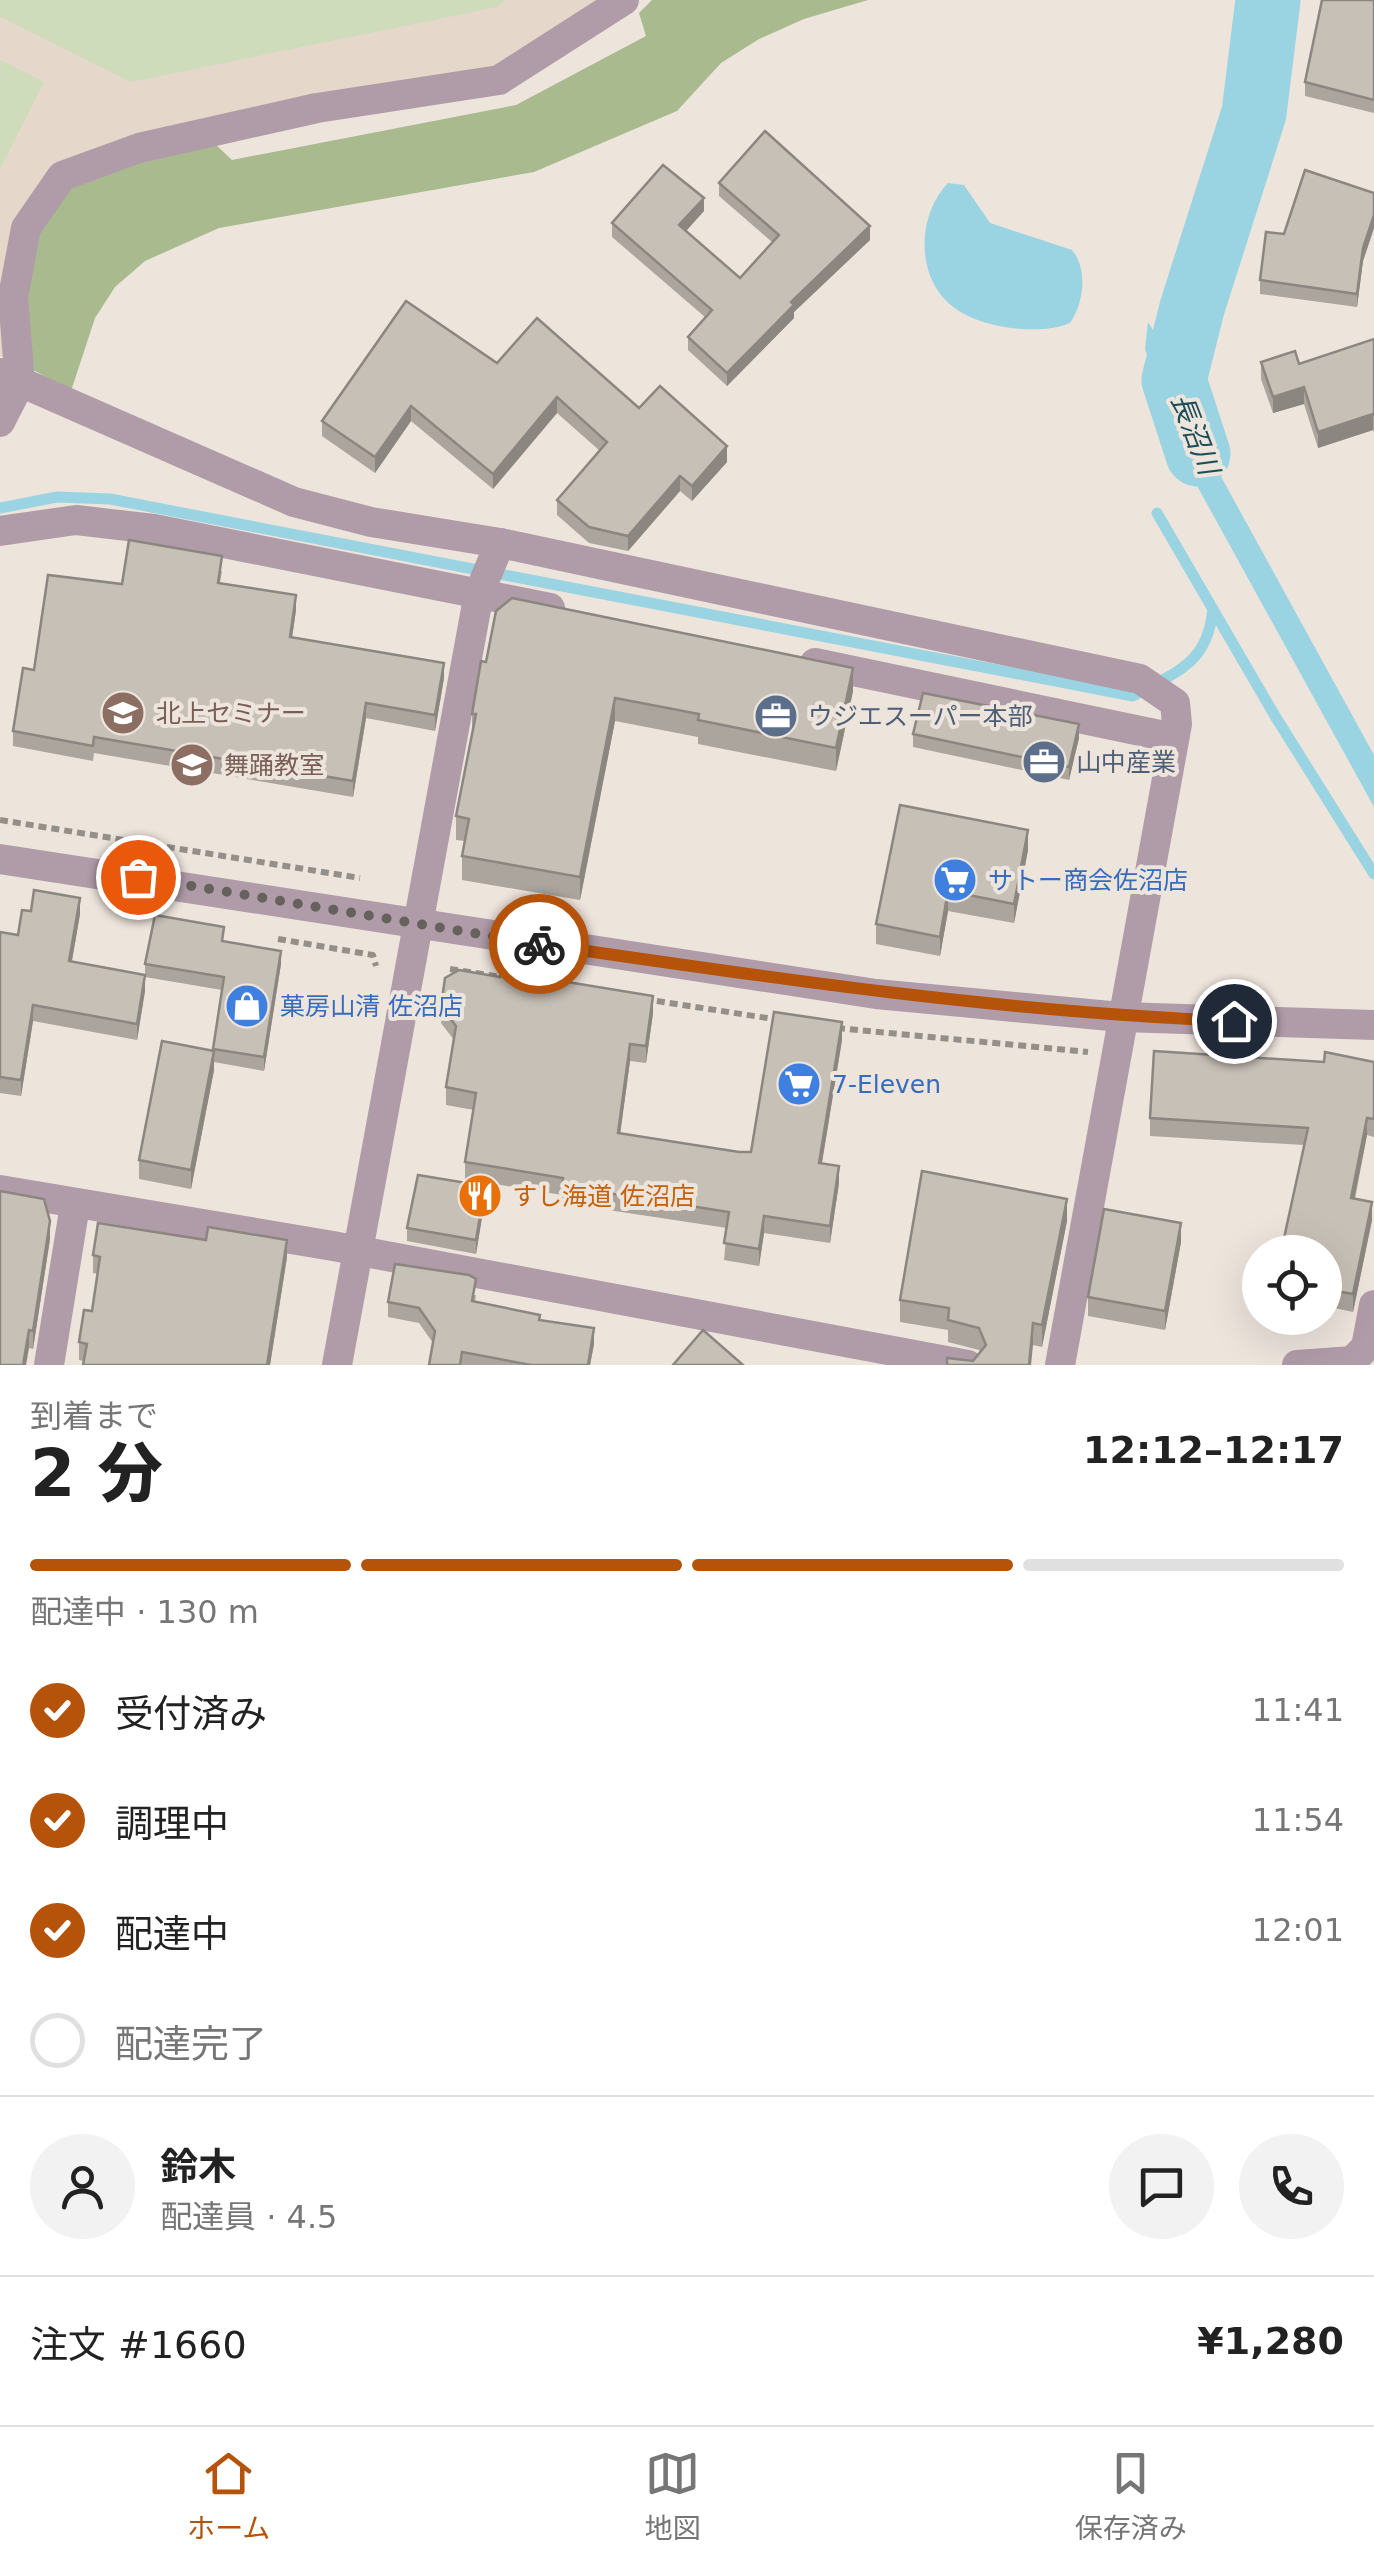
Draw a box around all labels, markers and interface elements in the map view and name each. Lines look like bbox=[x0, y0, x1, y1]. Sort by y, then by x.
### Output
water label: 長沼川 bbox=[1165, 389, 1227, 482]
school or university icon: 北上セミナー bbox=[100, 690, 146, 736]
office icon: ウジエスーパー本部 bbox=[753, 693, 799, 739]
place label: 北上セミナー bbox=[156, 699, 306, 728]
place label: ウジエスーパー本部 bbox=[808, 702, 1033, 731]
office icon: 山中産業 bbox=[1021, 739, 1067, 785]
school or university icon: 舞踊教室 bbox=[169, 742, 215, 788]
place label: 山中産業 bbox=[1076, 748, 1176, 777]
place label: 舞踊教室 bbox=[224, 751, 324, 780]
pin bbox=[96, 835, 181, 920]
icon: bag bbox=[111, 850, 166, 905]
supermarket icon: サトー商会佐沼店 bbox=[932, 857, 978, 903]
place label: サトー商会佐沼店 bbox=[988, 866, 1188, 895]
courier bbox=[489, 894, 589, 994]
icon: bike bbox=[512, 917, 567, 972]
pin bbox=[1192, 979, 1277, 1064]
shop icon: 菓房山清 佐沼店 bbox=[224, 983, 270, 1029]
place label: 菓房山清 佐沼店 bbox=[280, 992, 463, 1021]
icon: home bbox=[1207, 994, 1262, 1049]
supermarket icon: 7-Eleven bbox=[776, 1061, 822, 1107]
place label: 7-Eleven bbox=[832, 1070, 941, 1099]
restaurant icon: すし海道 佐沼店 bbox=[457, 1173, 503, 1219]
place label: すし海道 佐沼店 bbox=[512, 1182, 695, 1211]
map controls bbox=[1242, 1235, 1342, 1335]
button: locate bbox=[1242, 1235, 1342, 1335]
text: 到着まで bbox=[30, 1397, 158, 1435]
text: 12:12–12:17 bbox=[1083, 1428, 1344, 1472]
text: 2 分 bbox=[30, 1436, 163, 1511]
text: 配達中 · 130 m bbox=[30, 1593, 259, 1631]
icon: check bbox=[30, 1683, 85, 1738]
text: 11:41 bbox=[1252, 1691, 1344, 1729]
text: 受付済み bbox=[115, 1692, 267, 1736]
icon: check bbox=[30, 1793, 85, 1848]
text: 11:54 bbox=[1252, 1801, 1344, 1839]
text: 調理中 bbox=[115, 1802, 229, 1846]
icon: check bbox=[30, 1903, 85, 1958]
text: 12:01 bbox=[1252, 1911, 1344, 1949]
text: 配達中 bbox=[115, 1912, 229, 1956]
text: 配達完了 bbox=[115, 2022, 267, 2066]
button: person bbox=[30, 2134, 135, 2239]
button: chat bbox=[1109, 2134, 1214, 2239]
button: phone bbox=[1239, 2134, 1344, 2239]
text: 鈴木 bbox=[160, 2145, 236, 2189]
text: 配達員 · 4.5 bbox=[160, 2198, 337, 2236]
text: ¥1,280 bbox=[1197, 2319, 1344, 2363]
text: 注文 #1660 bbox=[30, 2323, 247, 2367]
tab: ホーム bbox=[187, 2446, 270, 2546]
tab: 地図 bbox=[645, 2446, 701, 2546]
tab: 保存済み bbox=[1075, 2446, 1187, 2546]

